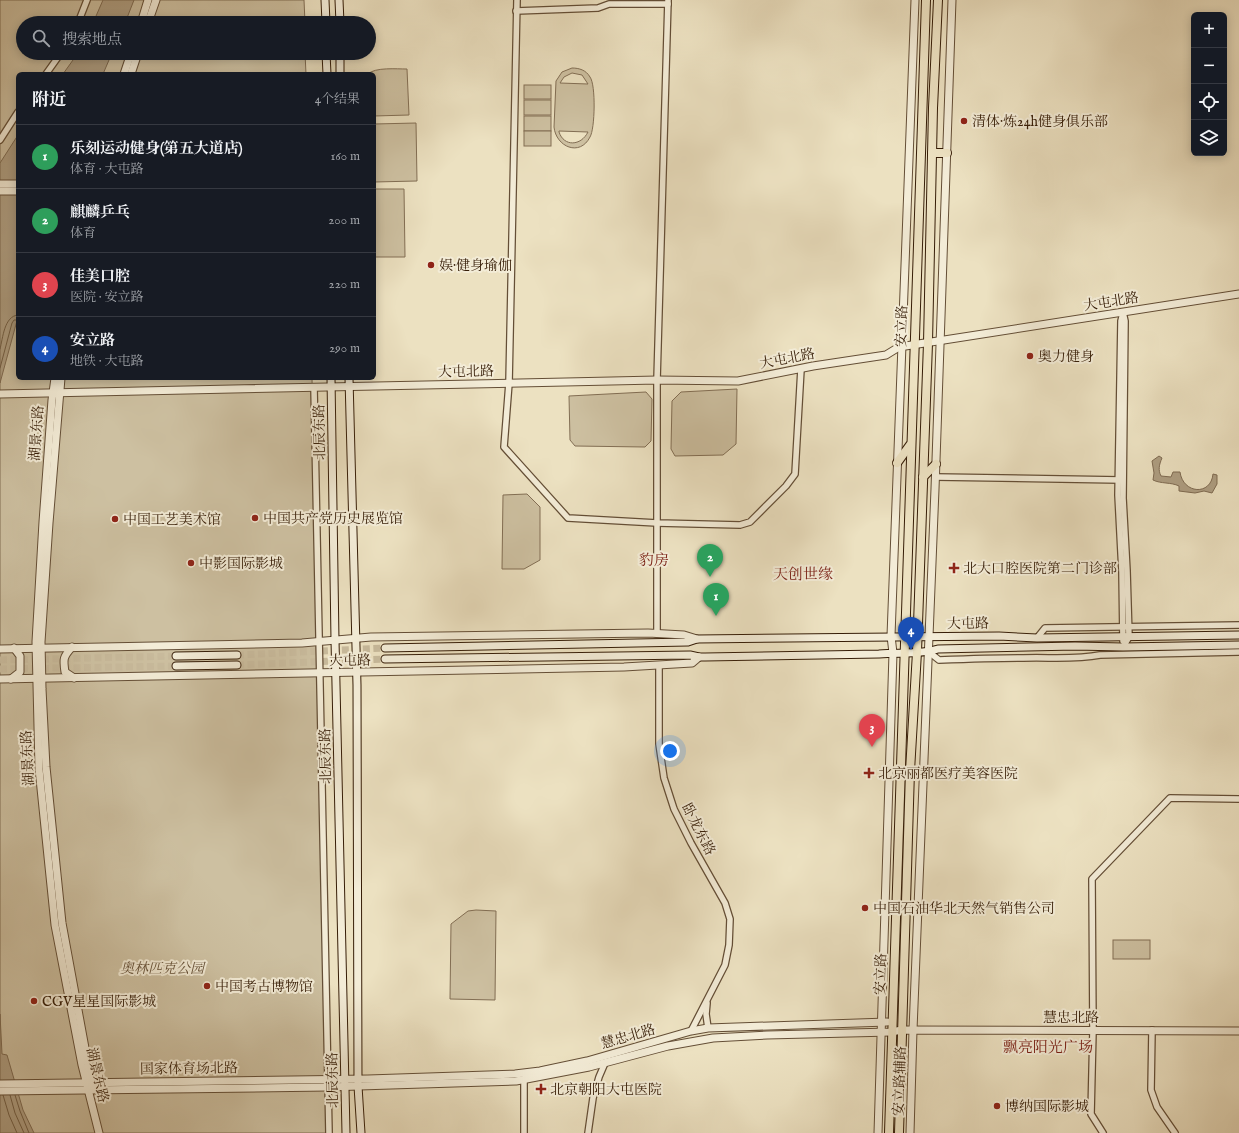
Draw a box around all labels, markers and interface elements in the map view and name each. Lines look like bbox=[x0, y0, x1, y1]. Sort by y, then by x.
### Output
map controls bbox=[1191, 12, 1227, 156]
button: + bbox=[1191, 12, 1227, 48]
search box bbox=[16, 16, 376, 60]
icon: search bbox=[30, 27, 52, 49]
text: 搜索地点 bbox=[62, 30, 122, 49]
button: − bbox=[1191, 48, 1227, 84]
button: locate bbox=[1191, 84, 1227, 120]
text: 附近 bbox=[32, 90, 66, 111]
text: 4个结果 bbox=[315, 91, 360, 108]
place label: 清体·炼24h健身俱乐部 bbox=[972, 113, 1108, 131]
marker: 清体·炼24h健身俱乐部 bbox=[959, 116, 969, 126]
button: layers bbox=[1191, 120, 1227, 156]
text: 乐刻运动健身(第五大道店) bbox=[70, 139, 243, 158]
text: 1 bbox=[43, 148, 47, 165]
text: 160 m bbox=[330, 148, 360, 165]
text: 体育 · 大屯路 bbox=[70, 161, 144, 178]
text: 麒麟乒乓 bbox=[70, 203, 130, 222]
text: 2 bbox=[42, 212, 48, 229]
text: 200 m bbox=[328, 212, 360, 229]
text: 体育 bbox=[70, 225, 96, 242]
place label: 娱·健身瑜伽 bbox=[439, 257, 512, 275]
marker: 娱·健身瑜伽 bbox=[426, 260, 436, 270]
text: 佳美口腔 bbox=[70, 267, 130, 286]
text: 3 bbox=[43, 276, 47, 293]
text: 220 m bbox=[329, 276, 360, 293]
text: 医院 · 安立路 bbox=[70, 289, 144, 306]
street label: 大屯北路 bbox=[1082, 289, 1140, 315]
street label: 安立路 bbox=[892, 305, 912, 347]
text: 安立路 bbox=[70, 331, 115, 350]
text: 4 bbox=[42, 340, 48, 357]
text: 290 m bbox=[329, 340, 360, 357]
street label: 大屯北路 bbox=[758, 345, 816, 373]
place label: 奥力健身 bbox=[1038, 348, 1094, 366]
marker: 奥力健身 bbox=[1025, 351, 1035, 361]
text: 地铁 · 大屯路 bbox=[70, 353, 144, 370]
street label: 大屯北路 bbox=[438, 363, 494, 381]
street label: 北辰东路 bbox=[311, 404, 329, 460]
street label: 湖景东路 bbox=[26, 405, 48, 462]
place label: 中国共产党历史展览馆 bbox=[263, 510, 403, 528]
place label: 中国工艺美术馆 bbox=[123, 511, 221, 529]
marker: 中国共产党历史展览馆 bbox=[250, 513, 260, 523]
marker: 中国工艺美术馆 bbox=[110, 514, 120, 524]
pin: 2 bbox=[697, 544, 723, 577]
district label: 豹房 bbox=[639, 551, 669, 570]
place label: 中影国际影城 bbox=[199, 555, 283, 573]
marker: 中影国际影城 bbox=[186, 558, 196, 568]
place label: 北大口腔医院第二门诊部 bbox=[963, 560, 1117, 578]
marker: 北大口腔医院第二门诊部 bbox=[948, 562, 960, 574]
district label: 天创世缘 bbox=[773, 565, 833, 584]
pin: 1 bbox=[703, 583, 729, 616]
street label: 大屯路 bbox=[947, 615, 989, 633]
pin: 4 bbox=[898, 617, 924, 650]
street label: 大屯路 bbox=[329, 652, 371, 670]
pin: 3 bbox=[859, 714, 885, 747]
street label: 北辰东路 bbox=[317, 728, 335, 784]
street label: 湖景东路 bbox=[18, 730, 38, 786]
your location bbox=[660, 741, 680, 761]
place label: 北京丽都医疗美容医院 bbox=[878, 765, 1018, 783]
marker: 北京丽都医疗美容医院 bbox=[863, 767, 875, 779]
street label: 卧龙东路 bbox=[677, 800, 719, 858]
place label: 中国石油华北天然气销售公司 bbox=[873, 900, 1055, 918]
marker: 中国石油华北天然气销售公司 bbox=[860, 903, 870, 913]
street label: 安立路 bbox=[871, 953, 891, 995]
park label: 奥林匹克公园 bbox=[120, 960, 206, 978]
place label: 中国考古博物馆 bbox=[215, 978, 313, 996]
marker: 中国考古博物馆 bbox=[202, 981, 212, 991]
place label: CGV星星国际影城 bbox=[42, 993, 156, 1011]
marker: CGV星星国际影城 bbox=[29, 996, 39, 1006]
street label: 慧忠北路 bbox=[1043, 1009, 1099, 1027]
street label: 慧忠北路 bbox=[599, 1021, 658, 1053]
district label: 飘亮阳光广场 bbox=[1003, 1038, 1093, 1057]
street label: 湖景东路 bbox=[82, 1046, 112, 1105]
street label: 安立路辅路 bbox=[890, 1046, 910, 1116]
street label: 北辰东路 bbox=[324, 1052, 342, 1108]
street label: 国家体育场北路 bbox=[140, 1059, 238, 1079]
place label: 北京朝阳大屯医院 bbox=[550, 1081, 662, 1099]
marker: 北京朝阳大屯医院 bbox=[535, 1083, 547, 1095]
place label: 博纳国际影城 bbox=[1005, 1098, 1089, 1116]
marker: 博纳国际影城 bbox=[992, 1101, 1002, 1111]

